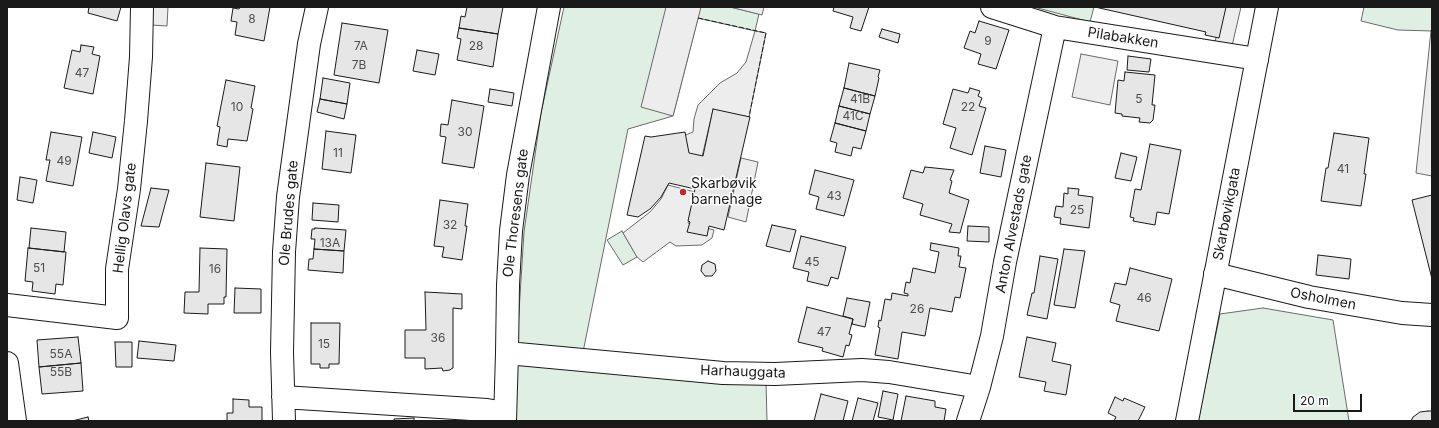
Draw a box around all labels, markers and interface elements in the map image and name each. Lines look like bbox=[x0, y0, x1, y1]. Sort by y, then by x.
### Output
house number: 8 bbox=[248, 12, 256, 26]
street label: Pilabakken bbox=[1086, 24, 1160, 52]
house number: 9 bbox=[984, 34, 992, 48]
house number: 7A bbox=[354, 39, 368, 53]
house number: 28 bbox=[469, 39, 483, 53]
house number: 7B bbox=[352, 58, 366, 72]
house number: 47 bbox=[75, 66, 89, 80]
house number: 41B bbox=[850, 92, 870, 106]
house number: 5 bbox=[1135, 92, 1143, 106]
house number: 10 bbox=[231, 100, 243, 114]
house number: 22 bbox=[961, 100, 975, 114]
house number: 41C bbox=[842, 109, 864, 123]
house number: 30 bbox=[458, 125, 472, 139]
house number: 11 bbox=[333, 146, 343, 160]
street label: Ole Thoresens gate bbox=[500, 148, 532, 278]
street label: Anton Alvestads gate bbox=[992, 153, 1036, 295]
house number: 49 bbox=[56, 154, 72, 168]
street label: Ole Brudes gate bbox=[276, 159, 302, 267]
street label: Hellig Olavs gate bbox=[110, 162, 140, 274]
house number: 41 bbox=[1337, 162, 1349, 176]
street label: Skarbøvikgata bbox=[1210, 166, 1244, 262]
place label: Skarbøvik barnehage bbox=[691, 176, 762, 208]
marker: Skarbøvik barnehage bbox=[678, 187, 688, 197]
house number: 43 bbox=[826, 189, 842, 203]
house number: 25 bbox=[1070, 203, 1084, 217]
house number: 32 bbox=[443, 218, 457, 232]
house number: 13A bbox=[320, 236, 340, 250]
house number: 45 bbox=[804, 255, 820, 269]
house number: 51 bbox=[33, 261, 45, 275]
house number: 16 bbox=[209, 262, 221, 276]
street label: Osholmen bbox=[1289, 284, 1357, 314]
house number: 46 bbox=[1136, 291, 1152, 305]
house number: 26 bbox=[910, 302, 924, 316]
house number: 47 bbox=[817, 325, 831, 339]
house number: 36 bbox=[431, 331, 445, 345]
house number: 15 bbox=[318, 337, 330, 351]
house number: 55A bbox=[50, 347, 72, 361]
street label: Harhauggata bbox=[700, 362, 786, 382]
house number: 55B bbox=[50, 365, 72, 379]
scale bar bbox=[1295, 386, 1364, 412]
text: 20 m bbox=[1300, 393, 1329, 408]

